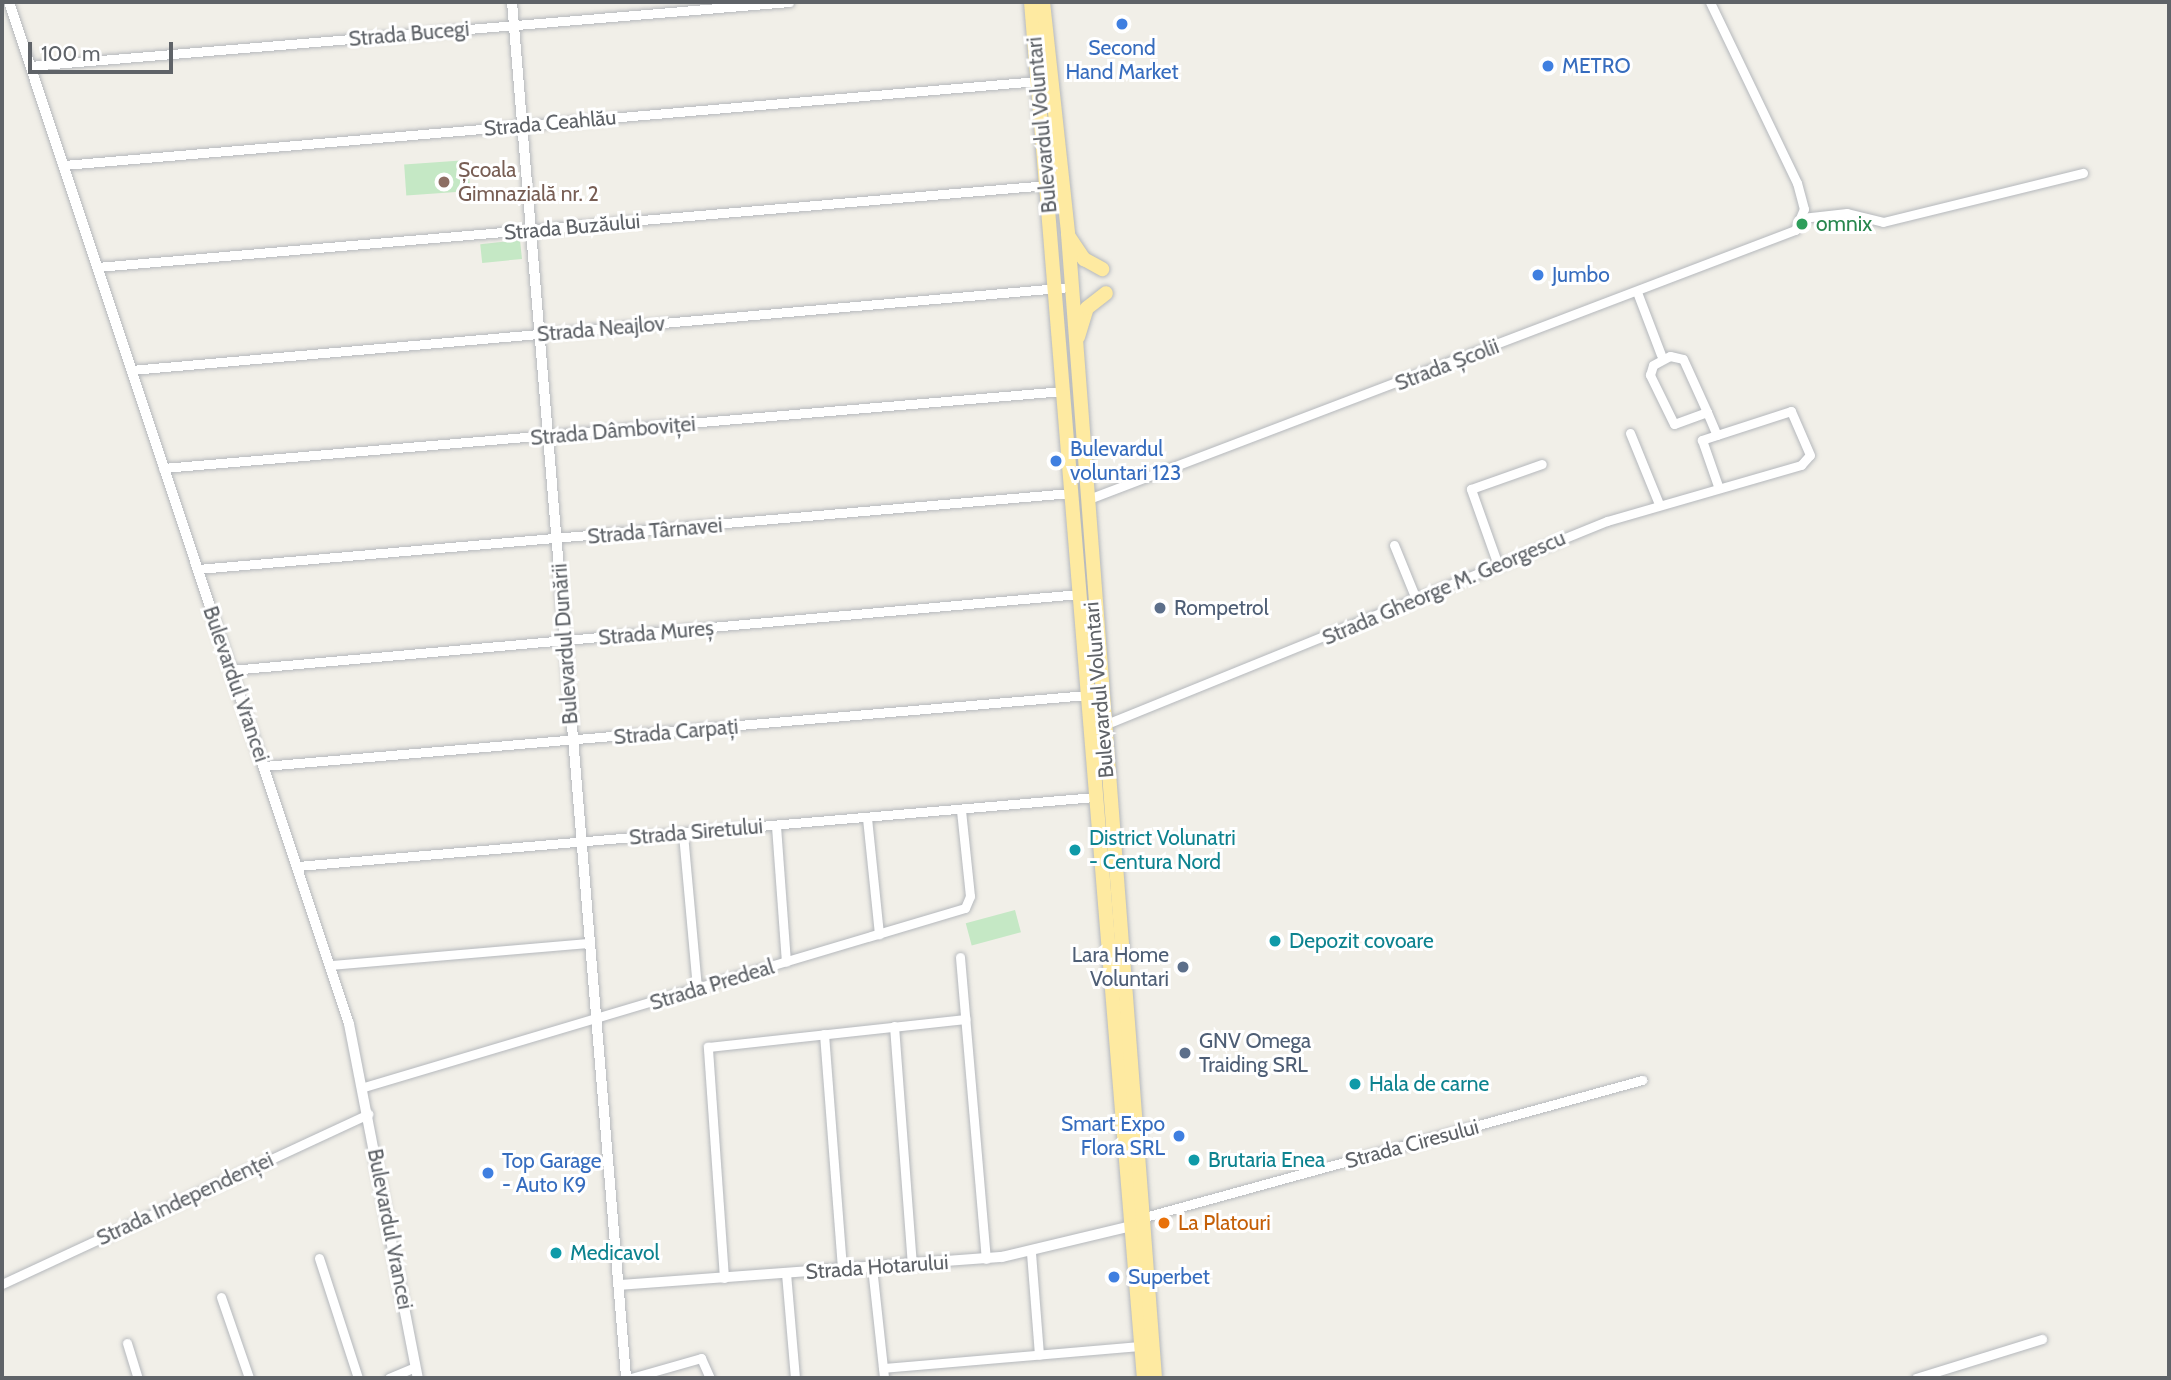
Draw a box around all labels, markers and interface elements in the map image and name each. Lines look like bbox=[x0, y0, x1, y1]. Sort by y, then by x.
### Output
street label: Strada Bucegi bbox=[348, 16, 470, 52]
marker: Second Hand Market bbox=[1114, 16, 1130, 32]
scale bar bbox=[32, 28, 177, 72]
place label: Second Hand Market bbox=[1065, 35, 1179, 85]
street label: Bulevardul Voluntari bbox=[1022, 36, 1062, 214]
text: 100 m bbox=[41, 41, 100, 66]
place label: METRO bbox=[1562, 53, 1631, 79]
marker: METRO bbox=[1540, 58, 1556, 74]
street label: Strada Ceahlău bbox=[483, 105, 617, 141]
place label: Școala Gimnazială nr. 2 bbox=[458, 157, 599, 207]
marker: Școala Gimnazială nr. 2 bbox=[436, 174, 452, 190]
street label: Strada Buzăului bbox=[503, 208, 641, 246]
place label: omnix bbox=[1816, 211, 1872, 237]
marker: omnix bbox=[1794, 216, 1810, 232]
place label: Jumbo bbox=[1552, 262, 1610, 288]
marker: Jumbo bbox=[1530, 267, 1546, 283]
street label: Strada Neajlov bbox=[536, 311, 666, 347]
street label: Strada Școlii bbox=[1392, 334, 1502, 396]
street label: Strada Dâmboviței bbox=[529, 411, 697, 451]
place label: Bulevardul voluntari 123 bbox=[1070, 436, 1181, 486]
marker: Bulevardul voluntari 123 bbox=[1048, 453, 1064, 469]
street label: Strada Târnavei bbox=[586, 513, 724, 549]
street label: Strada Gheorge M. Georgescu bbox=[1319, 525, 1569, 651]
street label: Bulevardul Dunării bbox=[547, 563, 583, 725]
place label: Rompetrol bbox=[1174, 595, 1269, 621]
marker: Rompetrol bbox=[1152, 600, 1168, 616]
street label: Bulevardul Voluntari bbox=[1079, 601, 1119, 779]
street label: Bulevardul Vrancei bbox=[198, 603, 274, 765]
street label: Strada Mureș bbox=[597, 615, 715, 651]
street label: Strada Carpați bbox=[613, 714, 739, 750]
street label: Strada Siretului bbox=[628, 814, 764, 850]
place label: District Volunatri - Centura Nord bbox=[1089, 825, 1236, 875]
marker: District Volunatri - Centura Nord bbox=[1067, 842, 1083, 858]
place label: Depozit covoare bbox=[1289, 928, 1434, 954]
marker: Depozit covoare bbox=[1267, 933, 1283, 949]
place label: Lara Home Voluntari bbox=[1072, 942, 1169, 992]
street label: Strada Predeal bbox=[647, 954, 777, 1016]
marker: Lara Home Voluntari bbox=[1175, 959, 1191, 975]
place label: GNV Omega Traiding SRL bbox=[1199, 1028, 1311, 1078]
marker: GNV Omega Traiding SRL bbox=[1177, 1045, 1193, 1061]
place label: Hala de carne bbox=[1369, 1071, 1489, 1097]
marker: Hala de carne bbox=[1347, 1076, 1363, 1092]
place label: Smart Expo Flora SRL bbox=[1061, 1111, 1165, 1161]
street label: Strada Ciresului bbox=[1342, 1114, 1482, 1174]
marker: Smart Expo Flora SRL bbox=[1171, 1128, 1187, 1144]
street label: Strada Independenței bbox=[93, 1147, 277, 1251]
street label: Bulevardul Vrancei bbox=[362, 1147, 418, 1311]
place label: Brutaria Enea bbox=[1208, 1147, 1325, 1173]
place label: Top Garage - Auto K9 bbox=[502, 1148, 601, 1198]
marker: Brutaria Enea bbox=[1186, 1152, 1202, 1168]
marker: Top Garage - Auto K9 bbox=[480, 1165, 496, 1181]
place label: La Platouri bbox=[1178, 1210, 1271, 1236]
marker: La Platouri bbox=[1156, 1215, 1172, 1231]
place label: Medicavol bbox=[570, 1240, 660, 1266]
marker: Medicavol bbox=[548, 1245, 564, 1261]
street label: Strada Hotarului bbox=[805, 1249, 949, 1285]
place label: Superbet bbox=[1128, 1264, 1210, 1290]
marker: Superbet bbox=[1106, 1269, 1122, 1285]

